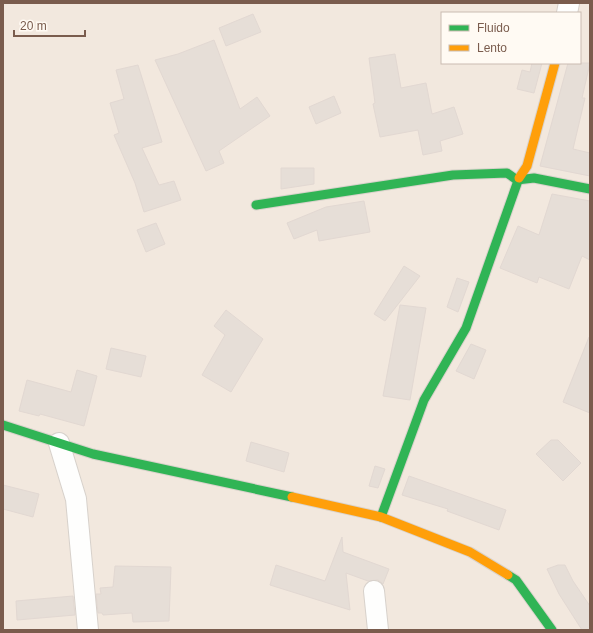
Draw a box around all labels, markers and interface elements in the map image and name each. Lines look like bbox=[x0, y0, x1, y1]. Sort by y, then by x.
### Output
scale bar bbox=[14, 12, 85, 38]
legend bbox=[441, 12, 581, 64]
text: 20 m bbox=[20, 19, 47, 33]
text: Fluido bbox=[477, 21, 510, 35]
text: Lento bbox=[477, 41, 507, 55]

